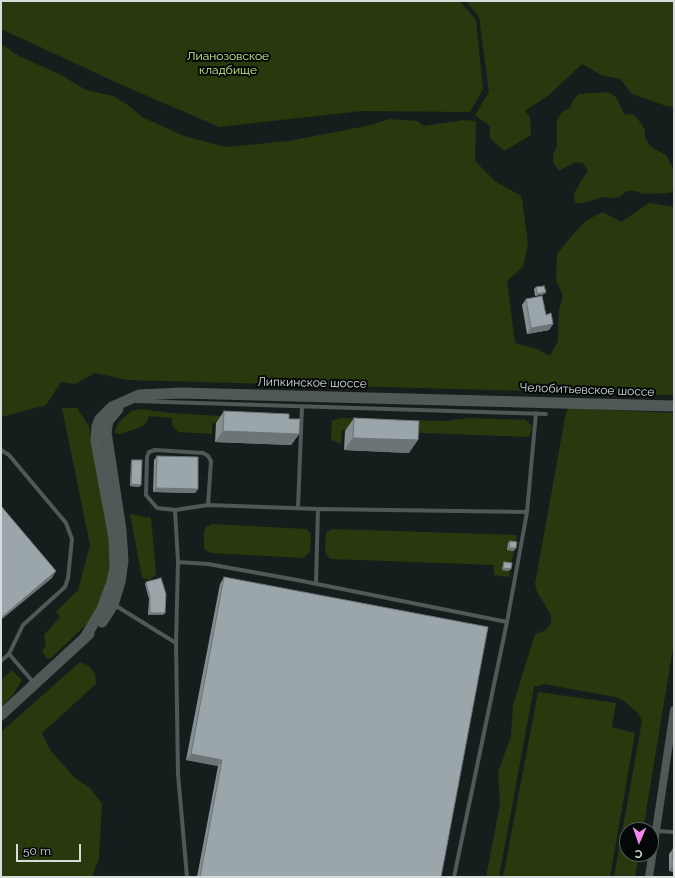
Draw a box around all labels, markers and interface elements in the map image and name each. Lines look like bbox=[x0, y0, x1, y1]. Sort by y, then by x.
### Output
park label: Лианозовское кладбище bbox=[187, 49, 269, 77]
street label: Липкинское шоссе bbox=[257, 375, 367, 391]
street label: Челобитьевское шоссе bbox=[519, 380, 655, 400]
north arrow bbox=[619, 822, 659, 862]
scale bar bbox=[18, 836, 83, 862]
text: 50 m bbox=[23, 844, 51, 858]
text: С bbox=[635, 847, 643, 860]

